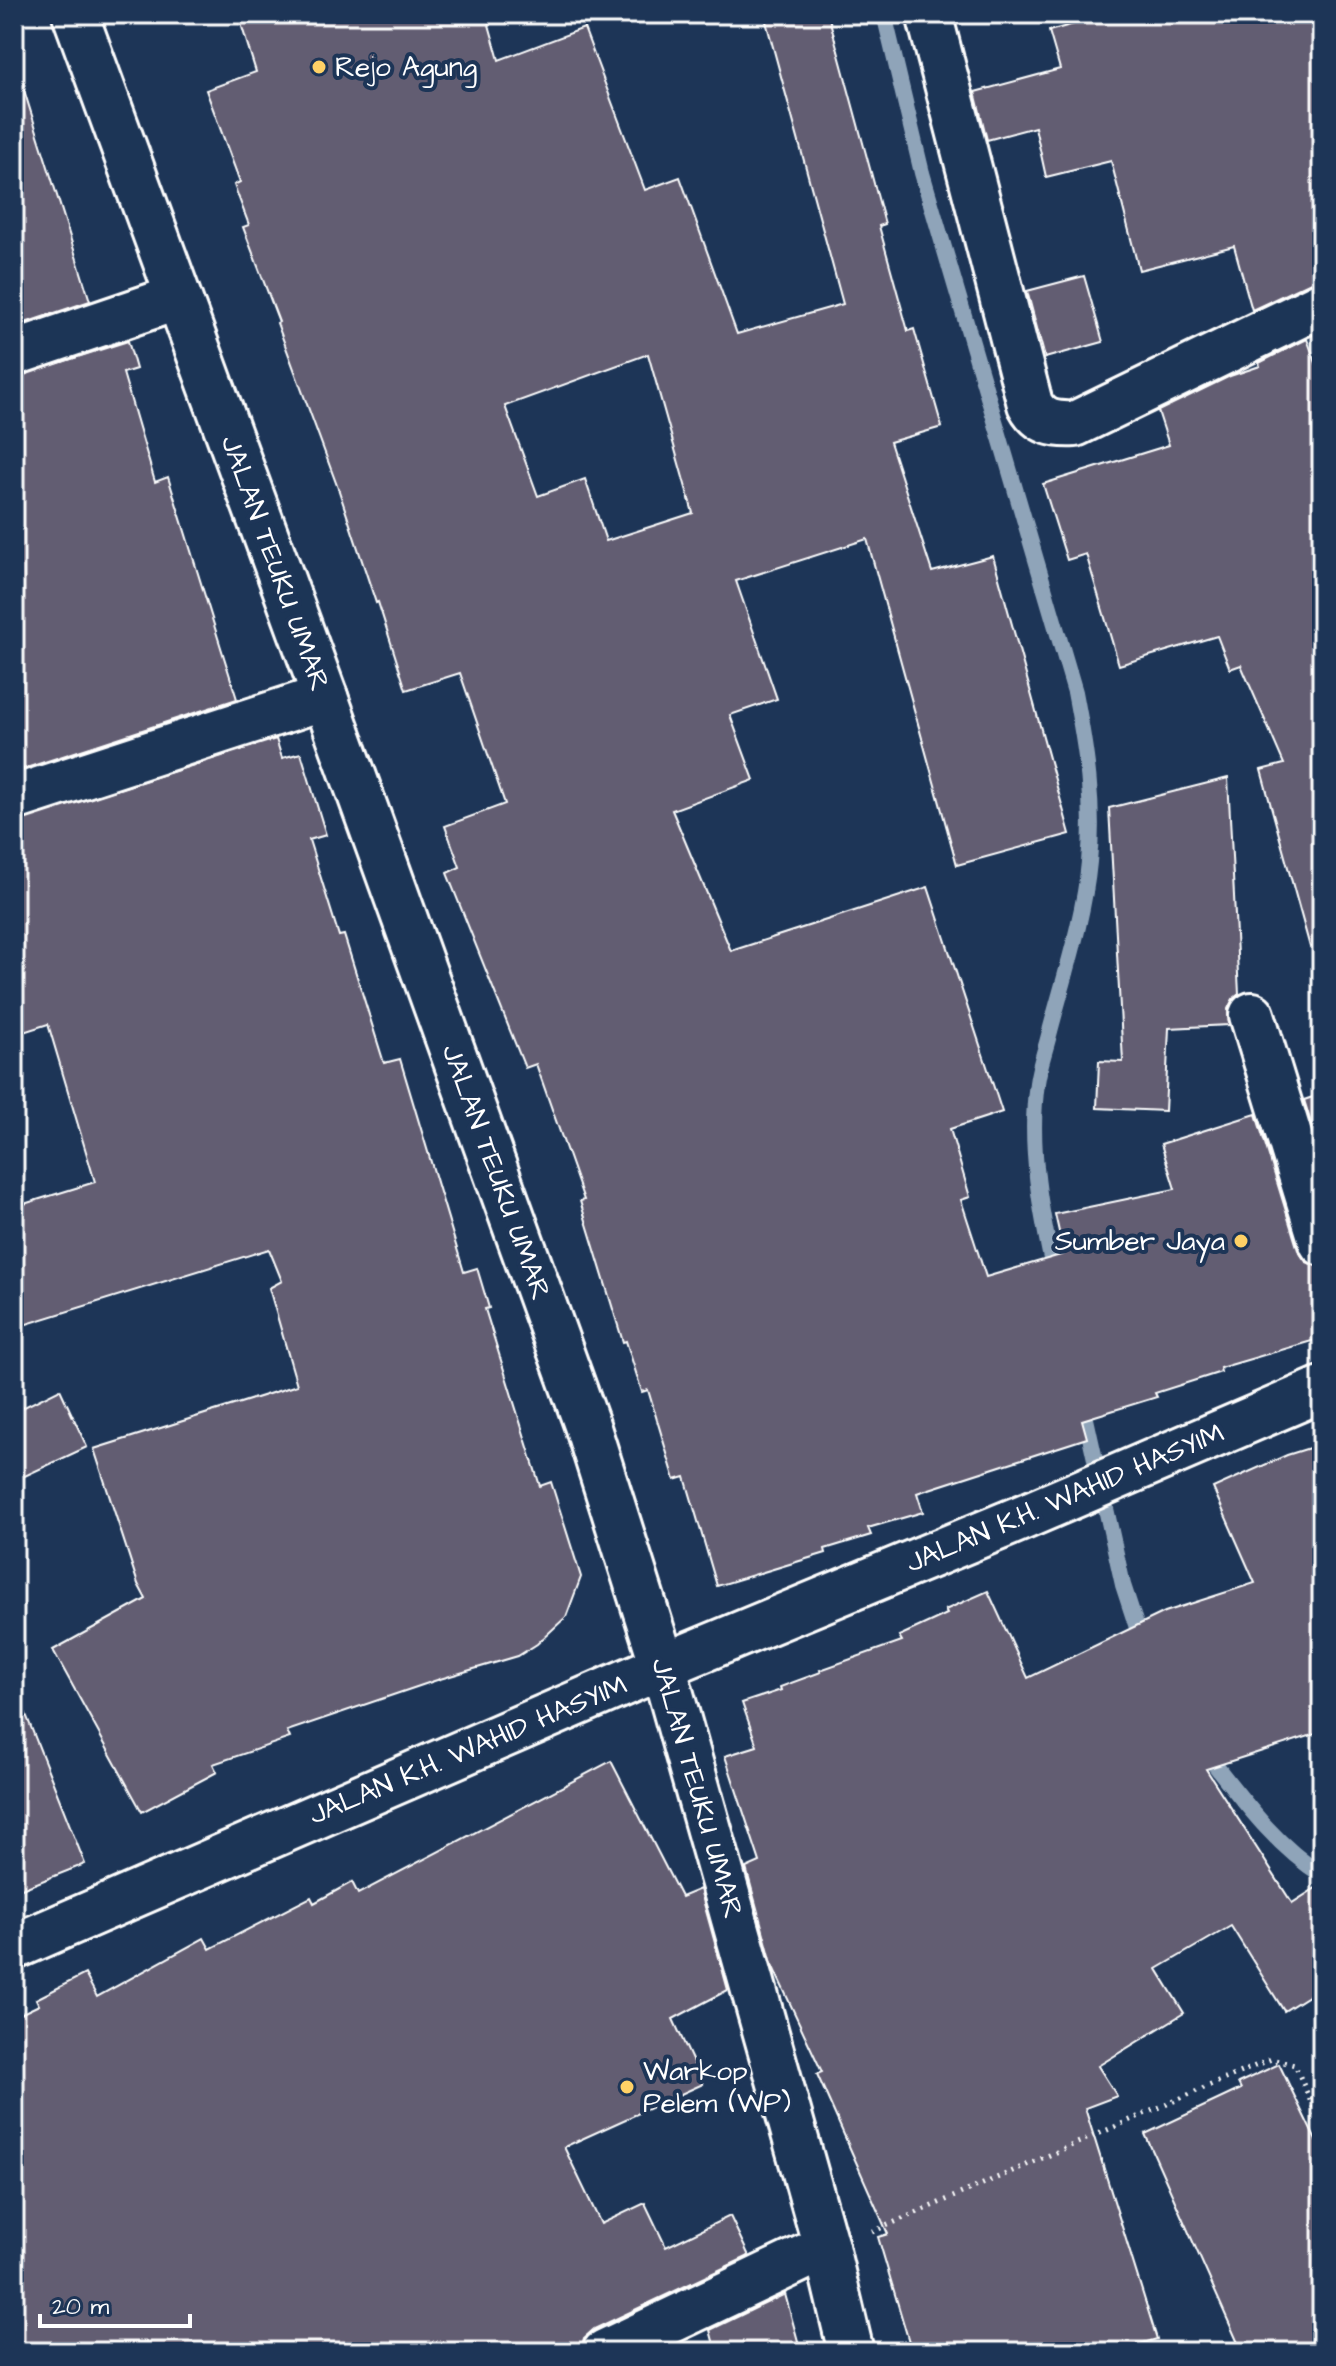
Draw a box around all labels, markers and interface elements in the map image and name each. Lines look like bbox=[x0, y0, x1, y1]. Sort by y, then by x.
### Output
place label: Rejo Agung bbox=[335, 48, 477, 88]
marker: Rejo Agung bbox=[310, 58, 328, 76]
street label: JALAN TEUKU UMAR bbox=[211, 430, 339, 696]
street label: JALAN TEUKU UMAR bbox=[432, 1039, 560, 1305]
place label: Sumber Jaya bbox=[1055, 1222, 1225, 1263]
marker: Sumber Jaya bbox=[1232, 1232, 1250, 1250]
street label: JALAN K.H. WAHID HASYIM bbox=[900, 1413, 1230, 1583]
street label: JALAN TEUKU UMAR bbox=[641, 1653, 753, 1923]
street label: JALAN K.H. WAHID HASYIM bbox=[303, 1665, 633, 1835]
place label: Warkop Pelem (WP) bbox=[643, 2052, 791, 2123]
marker: Warkop Pelem (WP) bbox=[618, 2078, 636, 2096]
scale bar bbox=[40, 2278, 190, 2328]
text: 20 m bbox=[52, 2290, 109, 2324]

